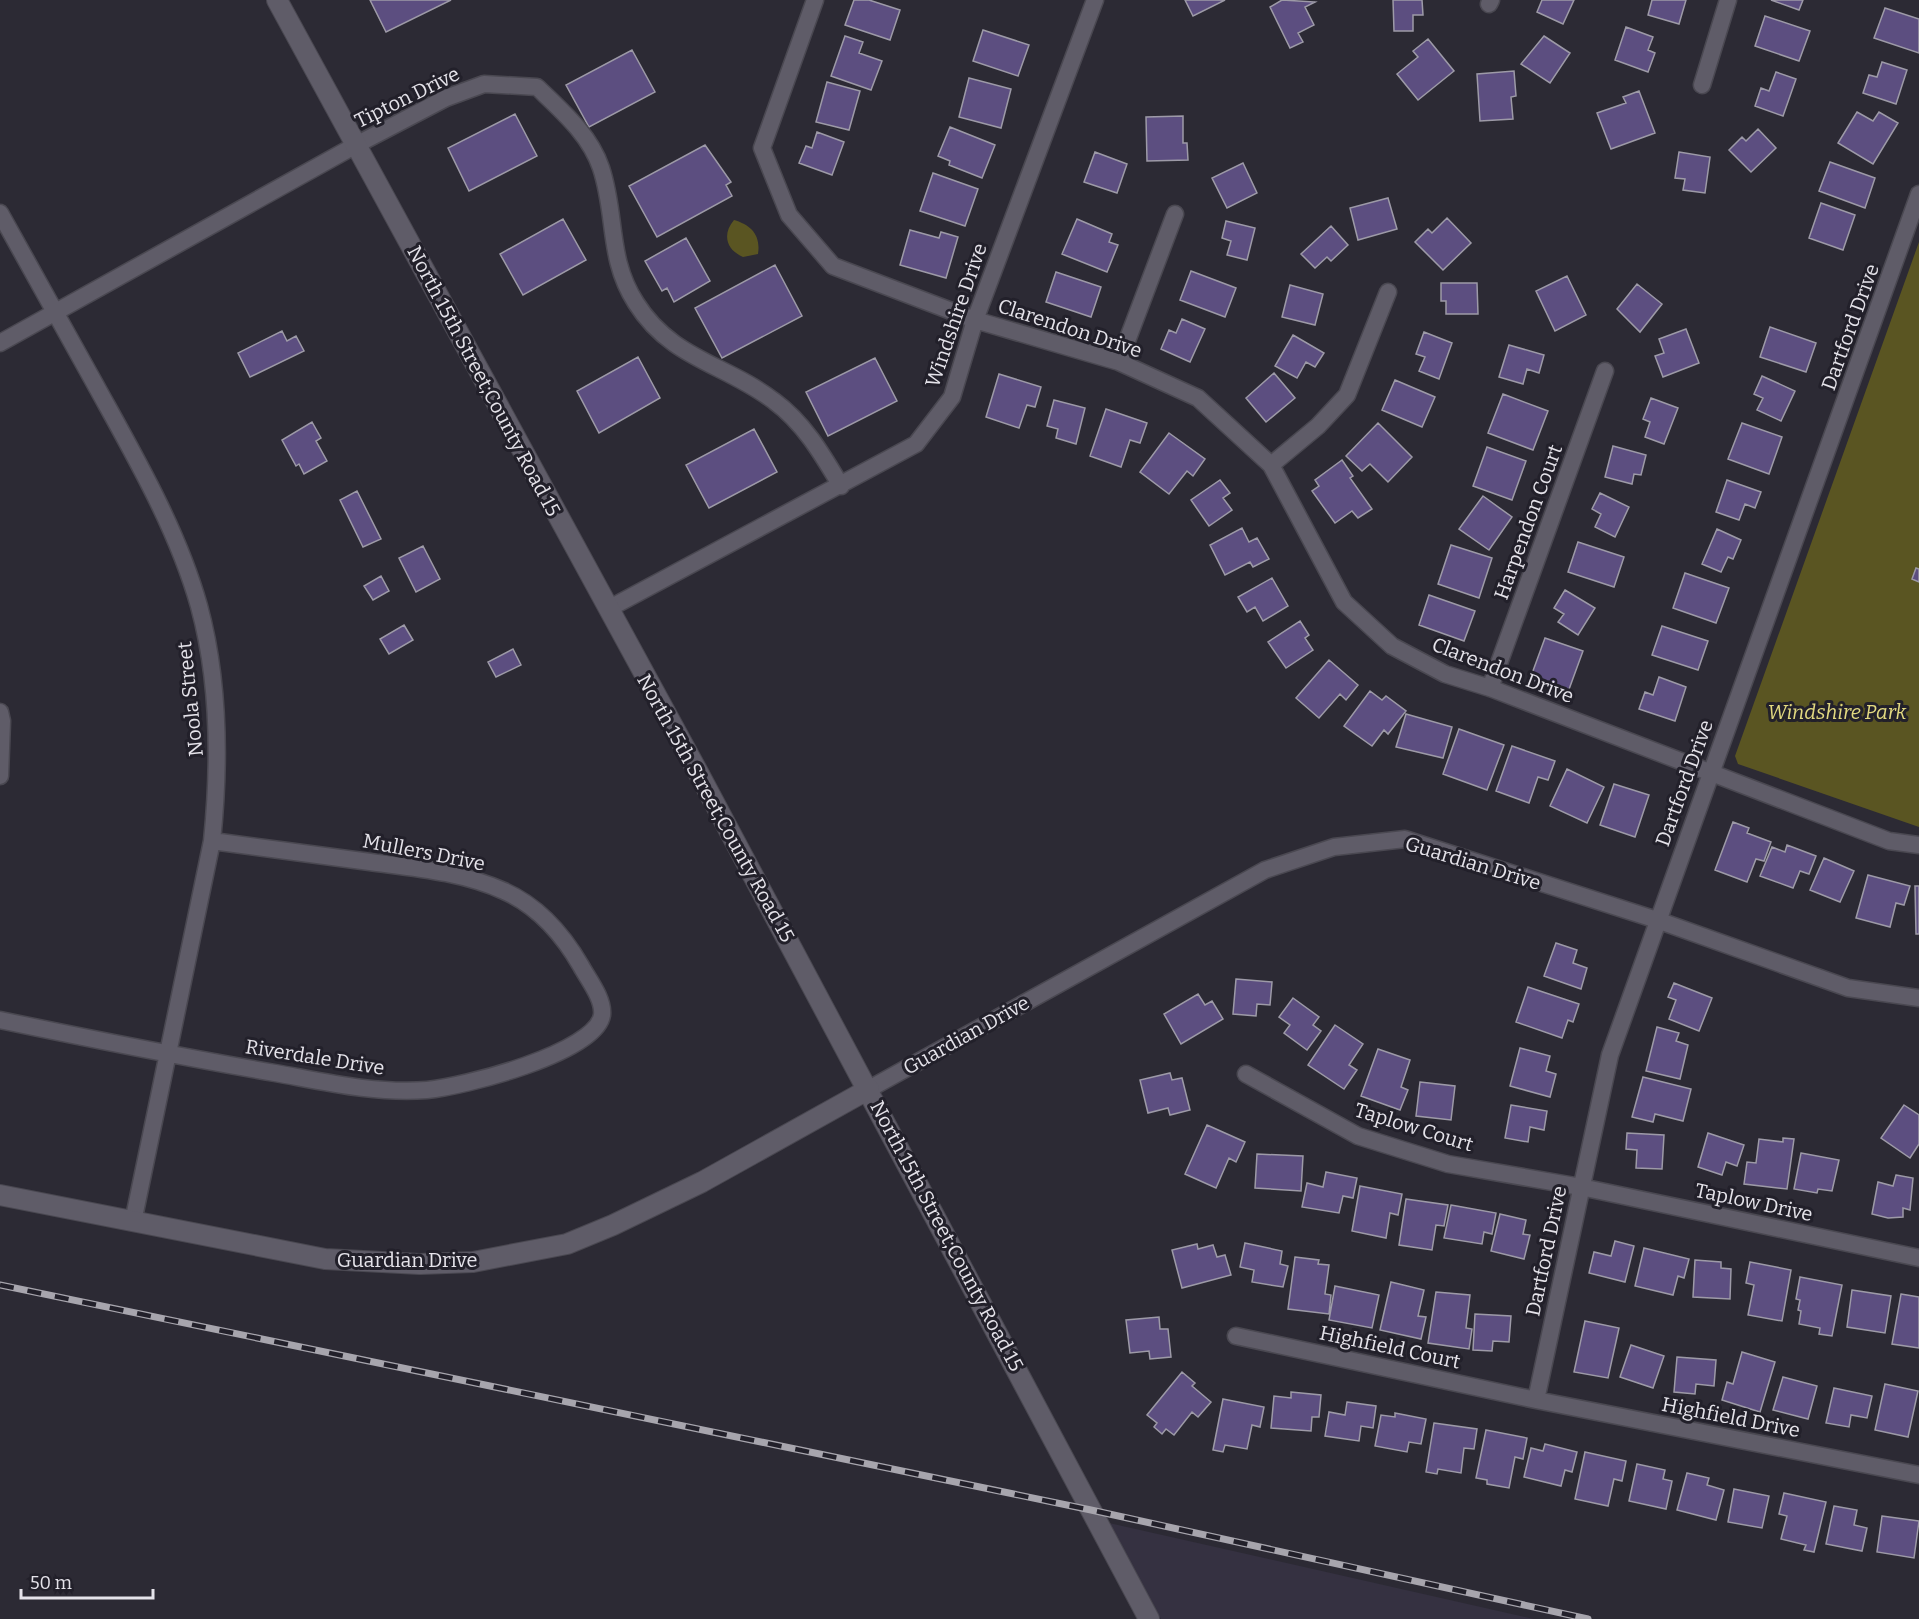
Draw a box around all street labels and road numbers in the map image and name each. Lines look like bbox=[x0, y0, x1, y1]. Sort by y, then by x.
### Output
street label: Tipton Drive bbox=[351, 61, 463, 133]
street label: Windshire Drive bbox=[920, 240, 992, 390]
street label: North 15th Street;County Road 15 bbox=[402, 242, 566, 520]
street label: Dartford Drive bbox=[1816, 261, 1884, 393]
street label: Clarendon Drive bbox=[995, 293, 1145, 363]
street label: Harpendon Court bbox=[1489, 441, 1567, 603]
street label: Clarendon Drive bbox=[1429, 632, 1577, 708]
street label: Noola Street bbox=[172, 640, 208, 758]
street label: North 15th Street;County Road 15 bbox=[632, 670, 800, 946]
street label: Dartford Drive bbox=[1650, 717, 1718, 849]
street label: Mullers Drive bbox=[361, 828, 487, 876]
street label: Guardian Drive bbox=[1402, 831, 1544, 895]
street label: Guardian Drive bbox=[899, 990, 1033, 1080]
street label: Riverdale Drive bbox=[244, 1034, 386, 1080]
street label: North 15th Street;County Road 15 bbox=[865, 1097, 1029, 1375]
street label: Taplow Court bbox=[1352, 1098, 1476, 1156]
street label: Taplow Drive bbox=[1693, 1178, 1815, 1226]
street label: Dartford Drive bbox=[1520, 1184, 1572, 1318]
street label: Guardian Drive bbox=[337, 1248, 477, 1272]
street label: Highfield Court bbox=[1317, 1320, 1463, 1374]
street label: Highfield Drive bbox=[1660, 1392, 1802, 1442]

